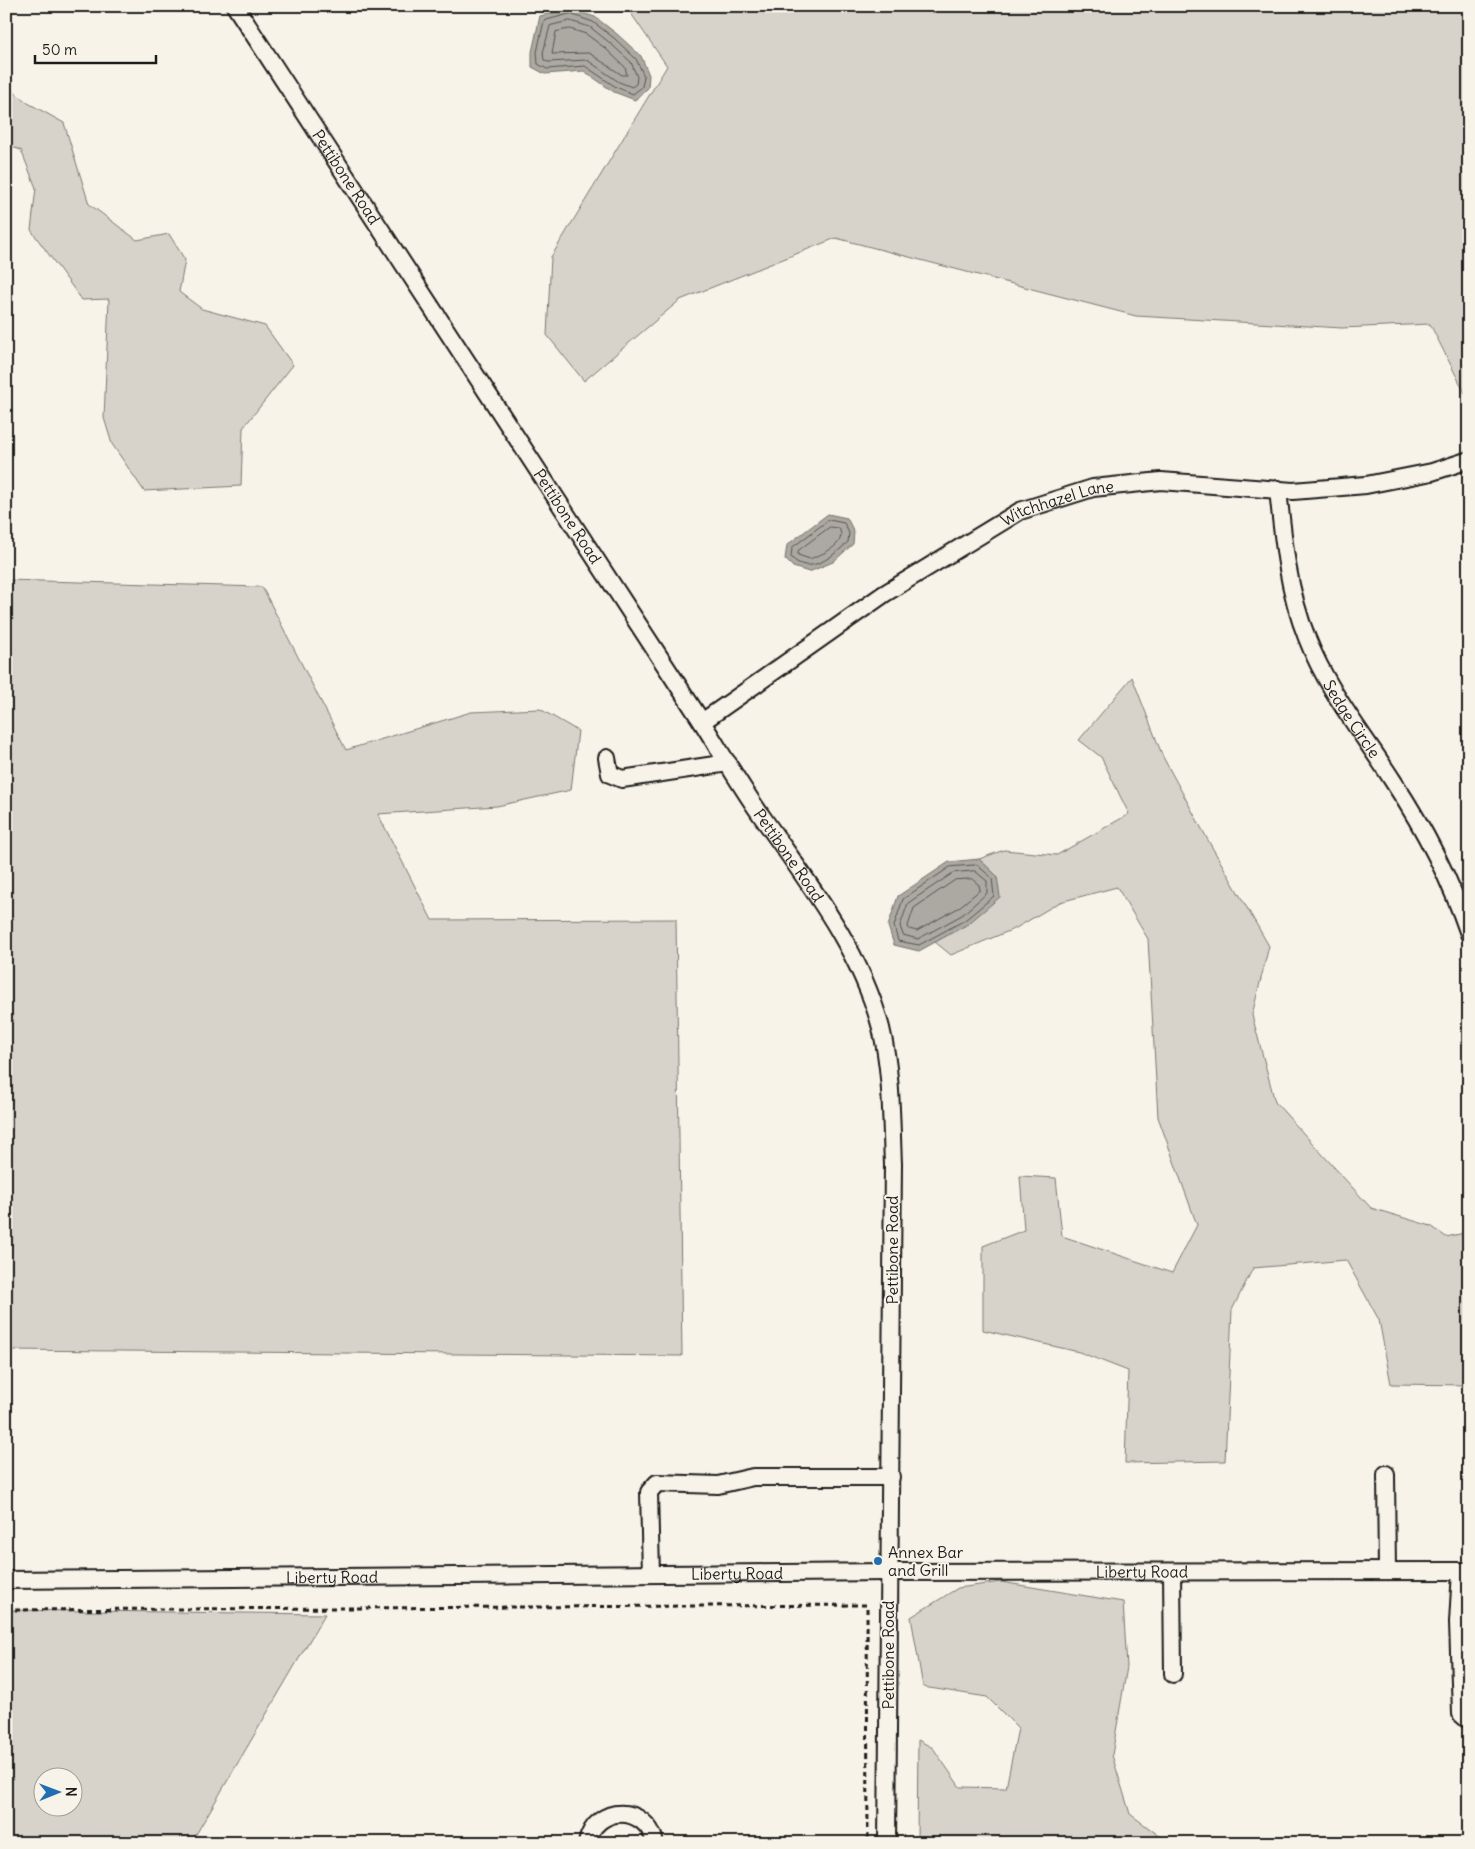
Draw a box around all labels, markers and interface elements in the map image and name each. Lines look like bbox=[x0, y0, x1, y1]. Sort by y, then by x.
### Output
scale bar bbox=[35, 32, 156, 64]
text: 50 m bbox=[42, 40, 77, 59]
street label: Pettibone Road bbox=[308, 126, 385, 228]
street label: Pettibone Road bbox=[530, 465, 606, 567]
street label: Witchhazel Lane bbox=[997, 476, 1115, 530]
street label: Sedge Circle bbox=[1319, 676, 1385, 762]
street label: Pettibone Road bbox=[750, 805, 828, 906]
street label: Pettibone Road bbox=[882, 1195, 902, 1305]
place label: Annex Bar and Grill bbox=[888, 1542, 964, 1580]
marker: Annex Bar and Grill bbox=[872, 1555, 884, 1567]
street label: Liberty Road bbox=[1096, 1561, 1188, 1582]
street label: Liberty Road bbox=[691, 1563, 783, 1584]
street label: Liberty Road bbox=[286, 1567, 378, 1587]
street label: Pettibone Road bbox=[878, 1600, 898, 1710]
north arrow bbox=[32, 1766, 82, 1816]
text: N bbox=[62, 1787, 80, 1797]

